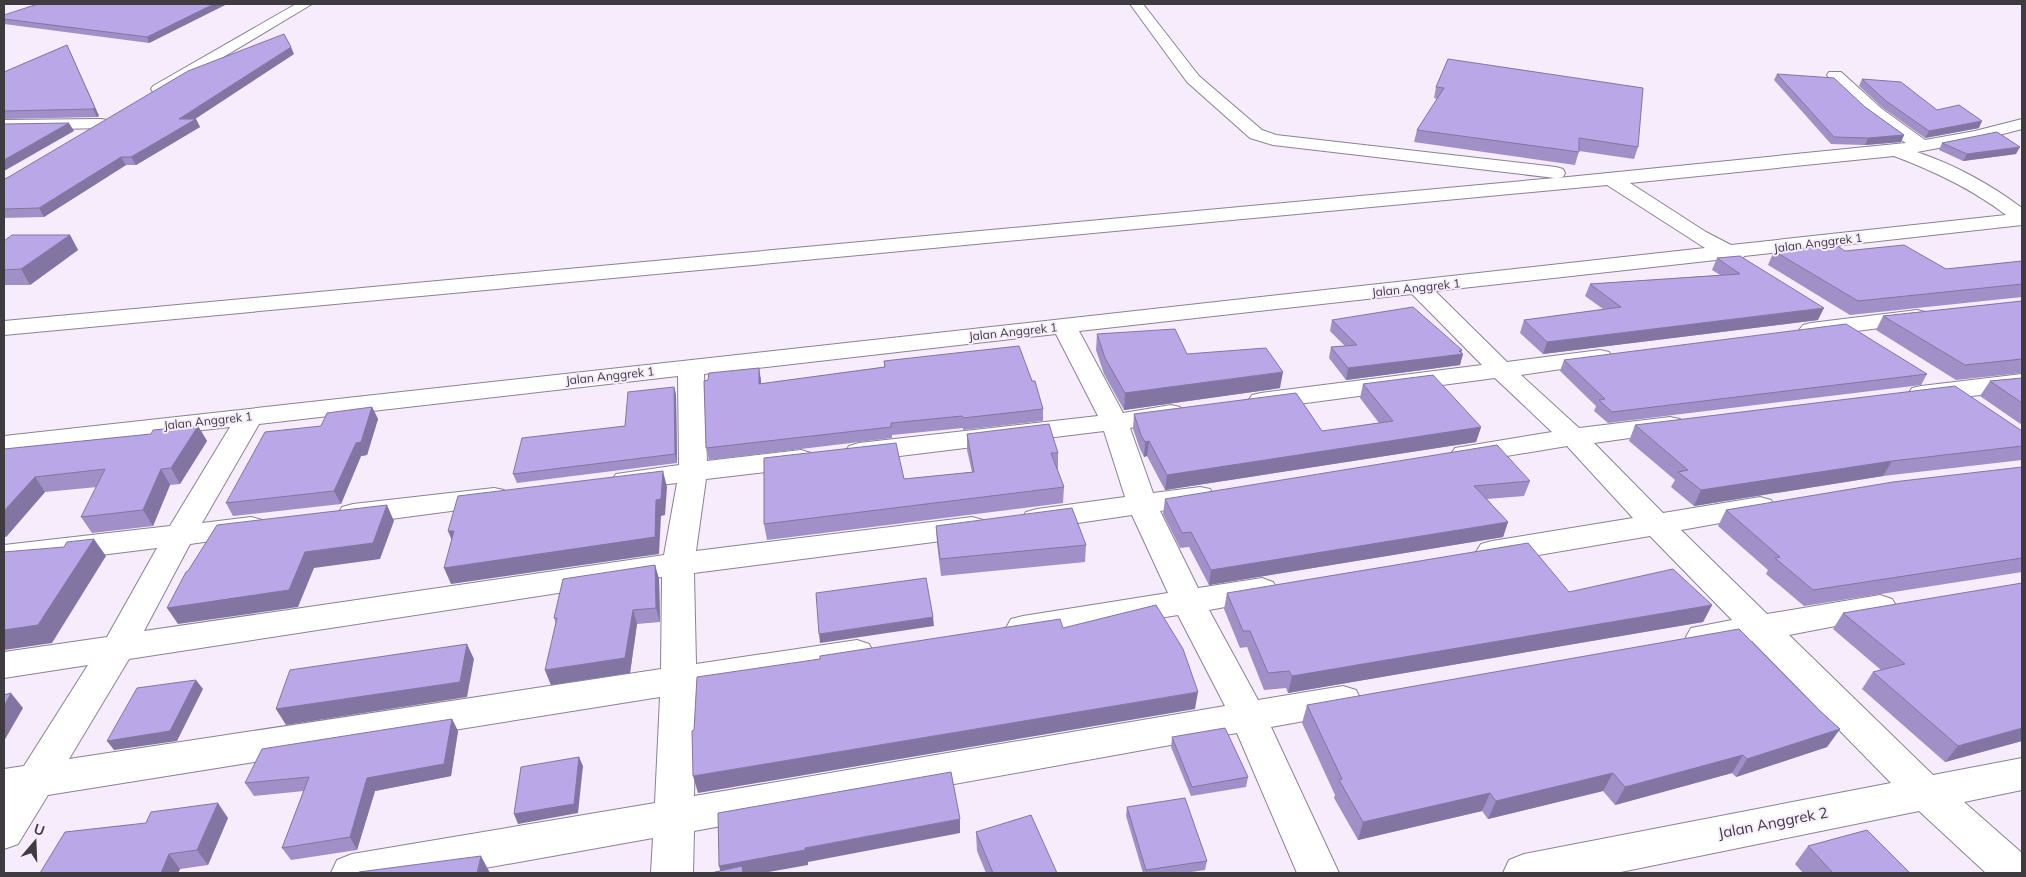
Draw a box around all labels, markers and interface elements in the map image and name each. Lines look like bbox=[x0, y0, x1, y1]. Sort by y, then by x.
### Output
street label: Jalan Anggrek 1 bbox=[1773, 230, 1863, 255]
street label: Jalan Anggrek 1 bbox=[1371, 275, 1461, 300]
street label: Jalan Anggrek 1 bbox=[968, 319, 1058, 344]
street label: Jalan Anggrek 1 bbox=[565, 363, 655, 388]
street label: Jalan Anggrek 1 bbox=[163, 408, 253, 433]
street label: Jalan Anggrek 2 bbox=[1716, 803, 1829, 842]
north arrow bbox=[10, 817, 60, 867]
text: U bbox=[31, 820, 47, 840]

